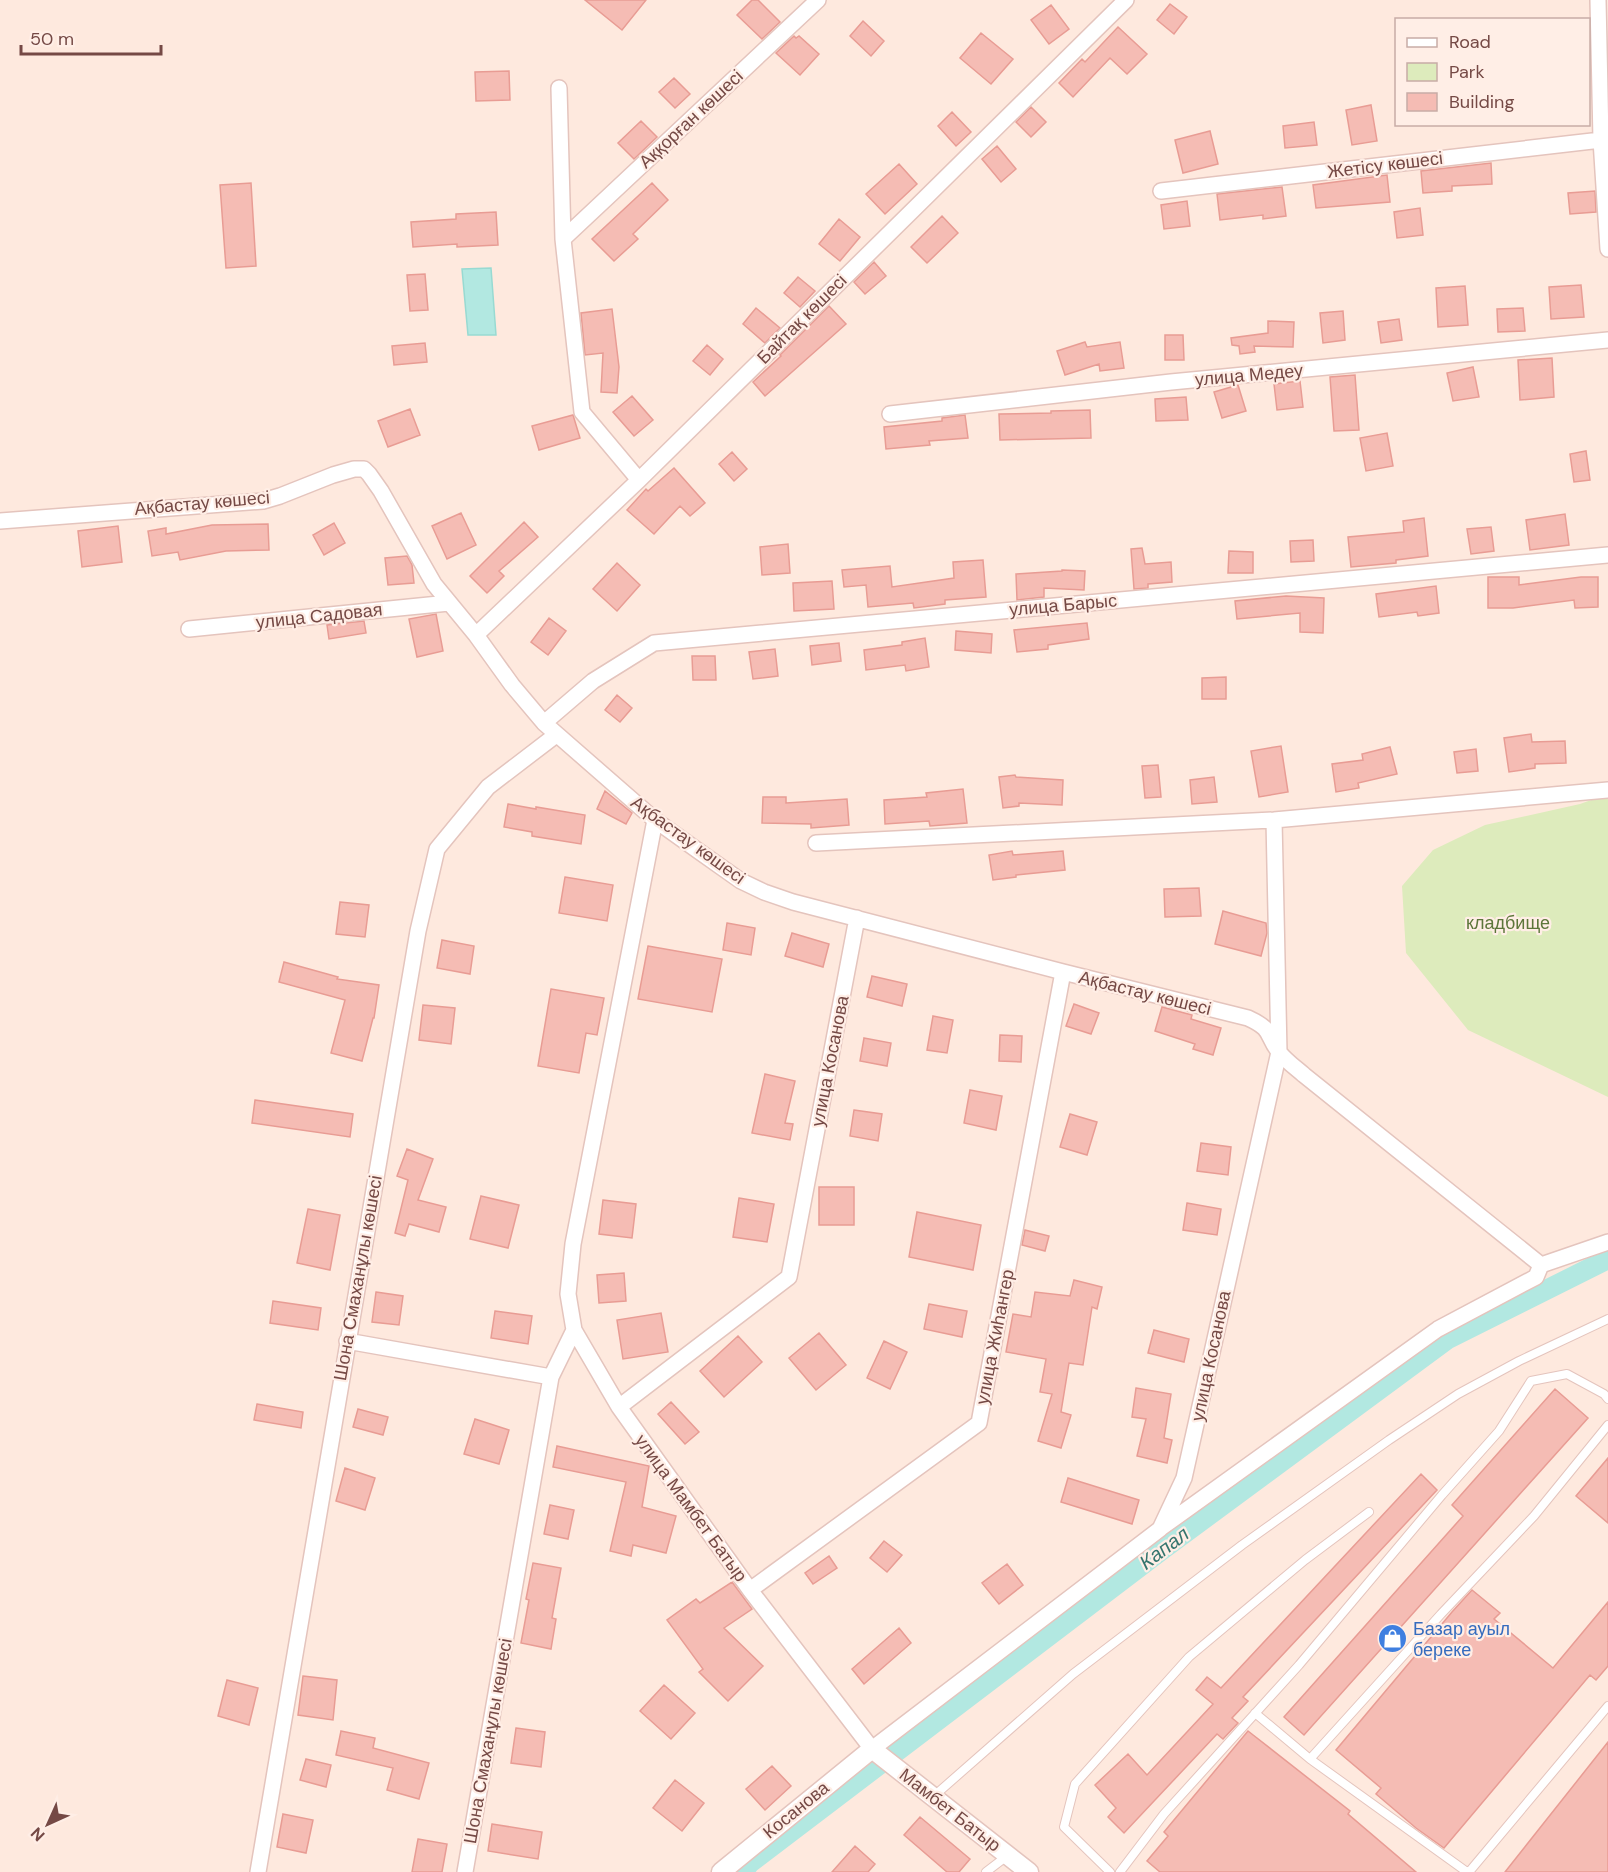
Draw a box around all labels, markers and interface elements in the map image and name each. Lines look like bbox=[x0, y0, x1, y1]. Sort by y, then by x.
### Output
scale bar bbox=[21, 18, 160, 56]
legend bbox=[1395, 18, 1590, 126]
text: 50 m bbox=[30, 27, 74, 51]
text: Road bbox=[1449, 30, 1491, 54]
text: Park bbox=[1449, 60, 1485, 84]
street label: Аққорған көшесі bbox=[634, 64, 748, 174]
text: Building bbox=[1449, 90, 1514, 114]
street label: Жетісу көшесі bbox=[1326, 146, 1444, 184]
street label: Байтақ көшесі bbox=[752, 269, 852, 369]
street label: улица Медеу bbox=[1194, 358, 1304, 392]
street label: Ақбастау көшесі bbox=[133, 485, 271, 521]
street label: улица Барыс bbox=[1008, 588, 1118, 622]
street label: улица Садовая bbox=[255, 597, 383, 635]
street label: Ақбастау көшесі bbox=[626, 790, 750, 890]
park label: кладбище bbox=[1466, 911, 1550, 935]
street label: Ақбастау көшесі bbox=[1076, 965, 1214, 1021]
street label: улица Косанова bbox=[806, 992, 855, 1129]
street label: Шона Смаханұлы көшесі bbox=[328, 1174, 388, 1382]
street label: улица Жиhангер bbox=[970, 1267, 1020, 1407]
street label: улица Косанова bbox=[1185, 1287, 1237, 1424]
street label: улица Мамбет Батыр bbox=[629, 1429, 753, 1587]
water label: Капал bbox=[1134, 1521, 1194, 1575]
place label: Базар ауыл береке bbox=[1413, 1617, 1510, 1662]
shop icon: Базар ауыл береке bbox=[1376, 1623, 1408, 1655]
street label: Шона Смаханұлы көшесі bbox=[458, 1637, 518, 1845]
street label: Мамбет Батыр bbox=[894, 1763, 1006, 1857]
street label: Косанова bbox=[758, 1775, 835, 1844]
north arrow bbox=[18, 1794, 78, 1854]
text: N bbox=[26, 1823, 49, 1846]

